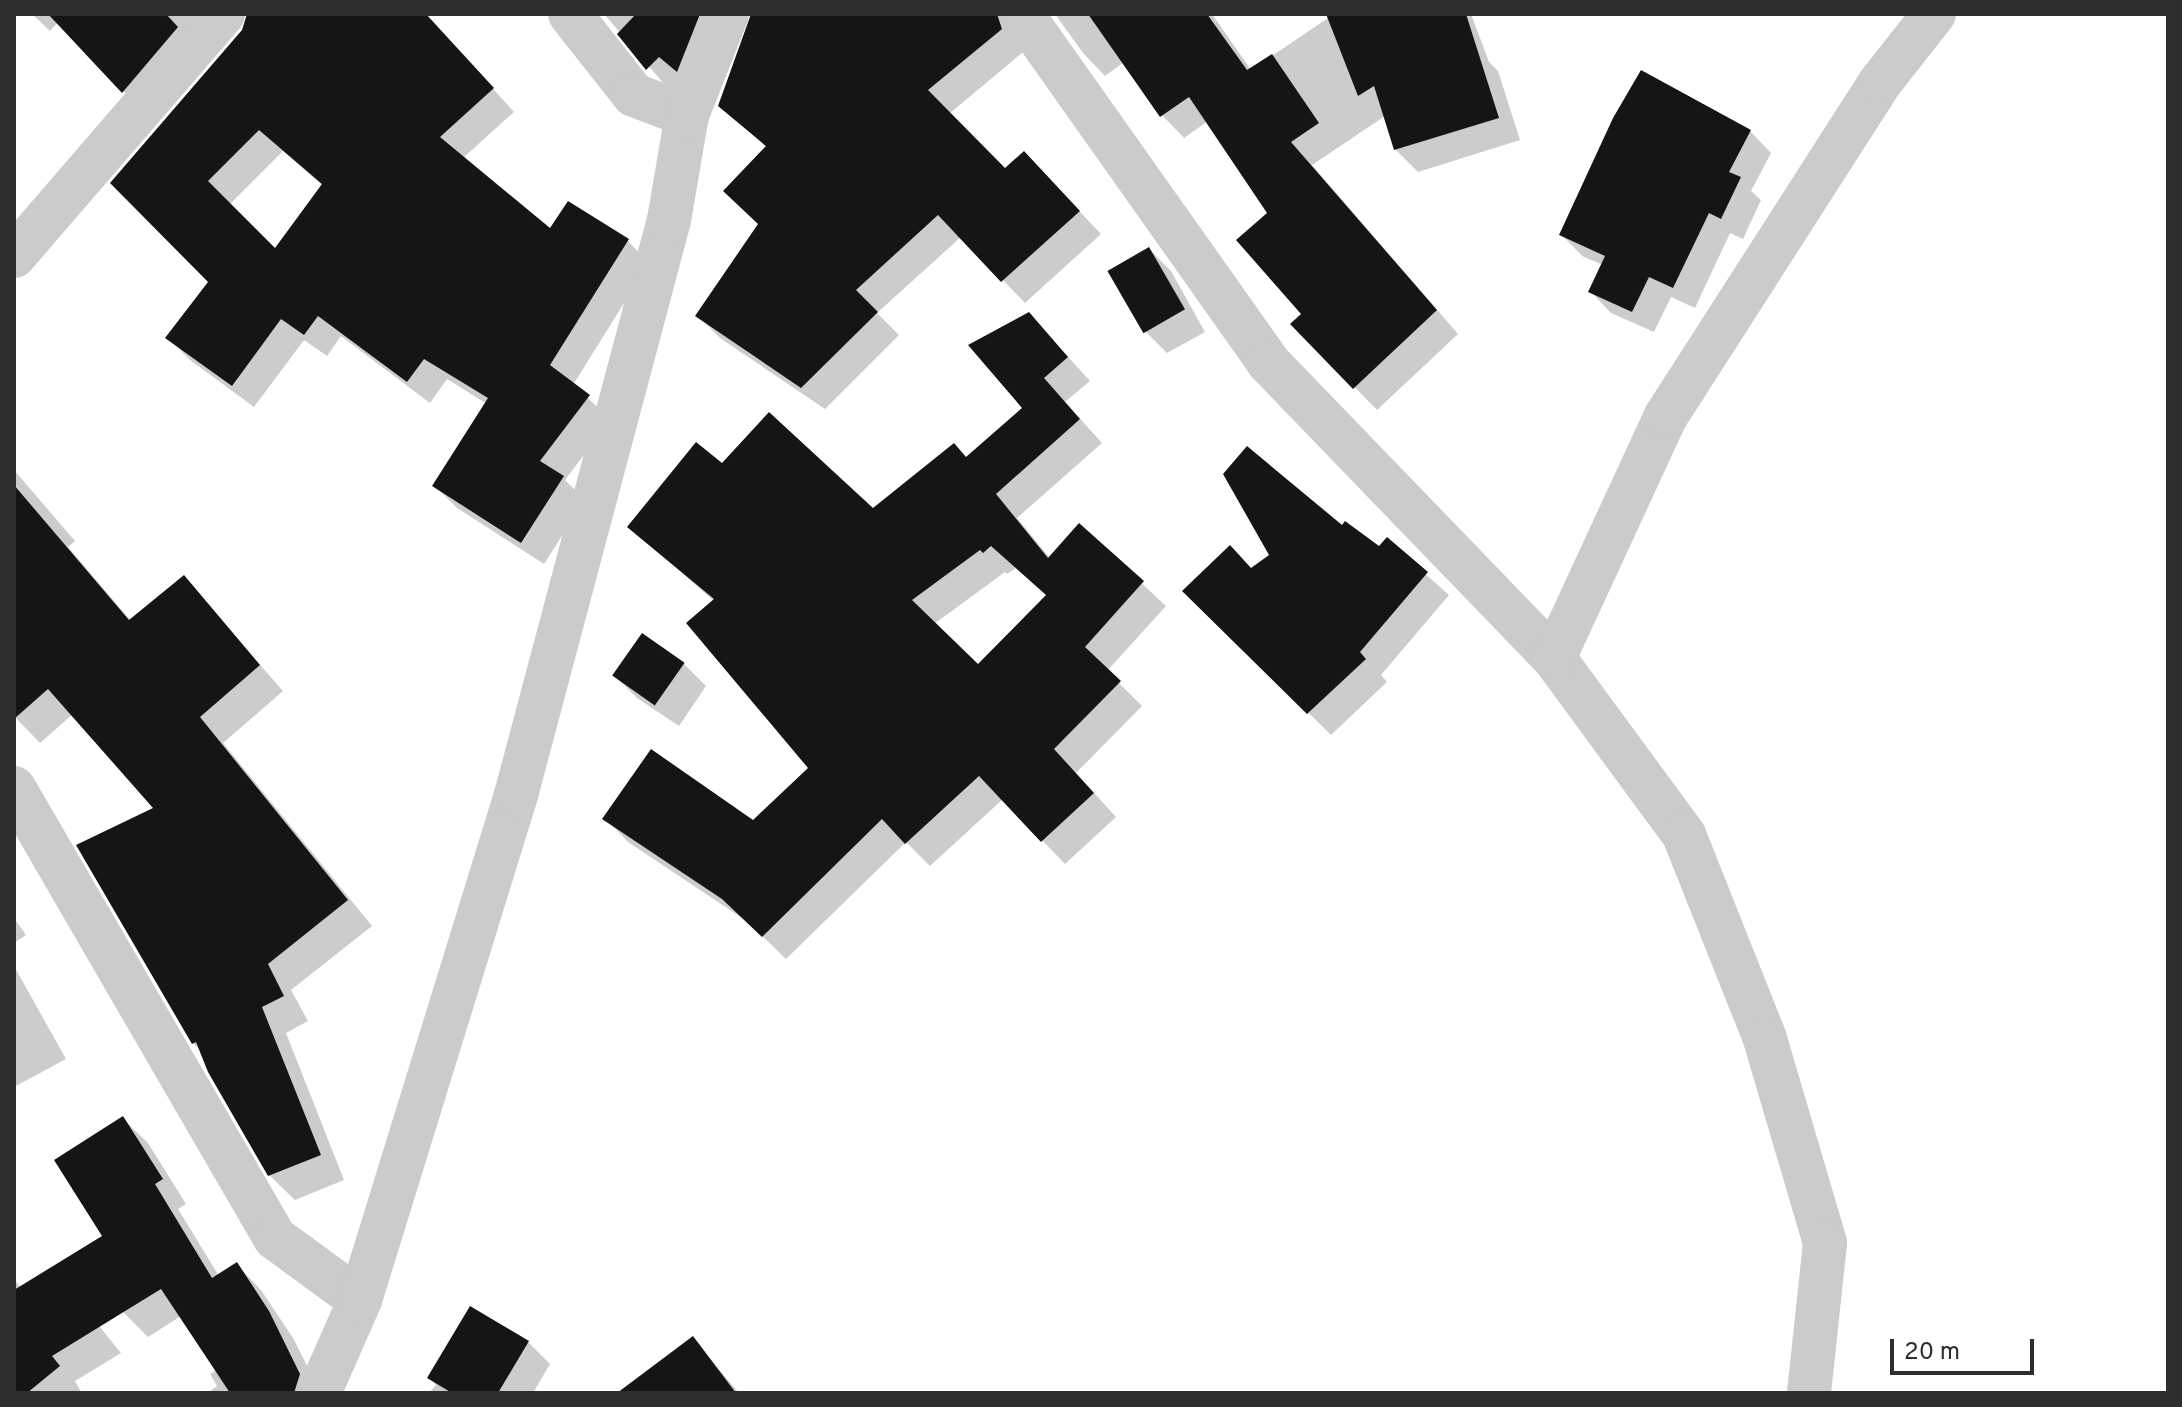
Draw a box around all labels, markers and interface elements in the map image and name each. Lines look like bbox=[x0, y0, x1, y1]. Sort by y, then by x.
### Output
scale bar bbox=[1894, 1323, 2038, 1373]
text: 20 m bbox=[1904, 1338, 1960, 1368]

